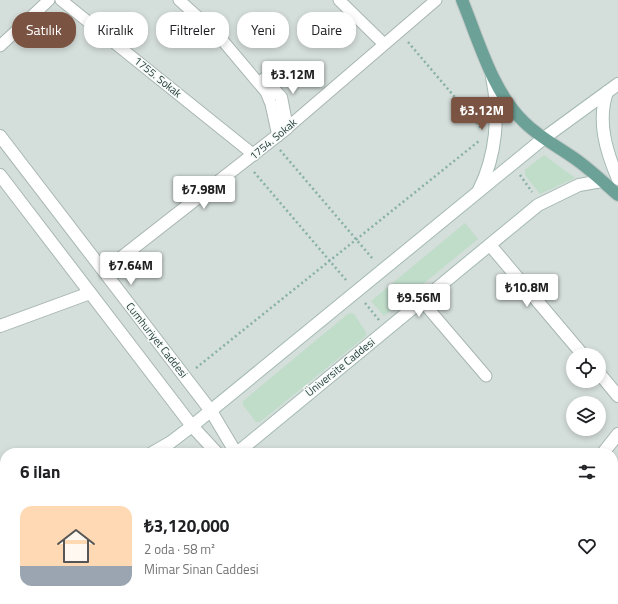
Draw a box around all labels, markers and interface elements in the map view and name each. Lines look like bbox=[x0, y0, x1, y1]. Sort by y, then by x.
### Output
chip: Satılık bbox=[12, 12, 76, 48]
chip: Kiralık bbox=[84, 12, 148, 48]
chip: Filtreler bbox=[156, 12, 229, 48]
chip: Yeni bbox=[237, 12, 289, 48]
chip: Daire bbox=[297, 12, 356, 48]
street label: 1755. Sokak bbox=[131, 53, 186, 102]
pin: ₺3.12M bbox=[260, 61, 326, 95]
text: ₺3.12M bbox=[271, 64, 315, 84]
pin: ₺3.12M bbox=[449, 97, 515, 131]
text: ₺3.12M bbox=[460, 100, 504, 120]
street label: 1754. Sokak bbox=[246, 114, 301, 164]
pin: ₺7.98M bbox=[171, 176, 237, 210]
text: ₺7.98M bbox=[182, 179, 226, 199]
pin: ₺7.64M bbox=[98, 252, 164, 286]
text: ₺7.64M bbox=[109, 255, 153, 275]
pin: ₺10.8M bbox=[494, 274, 560, 308]
text: ₺10.8M bbox=[505, 277, 549, 297]
pin: ₺9.56M bbox=[386, 284, 452, 318]
text: ₺9.56M bbox=[397, 287, 441, 307]
street label: Cumhuriyet Caddesi bbox=[122, 299, 192, 381]
street label: Üniversite Caddesi bbox=[302, 334, 378, 400]
map controls bbox=[566, 348, 606, 436]
button: locate bbox=[566, 348, 606, 388]
button: layers bbox=[566, 396, 606, 436]
text: 6 ilan bbox=[20, 459, 60, 485]
icon: filters bbox=[576, 461, 598, 483]
text: ₺3,120,000 bbox=[144, 513, 229, 539]
icon: home bbox=[52, 522, 100, 570]
icon: heart bbox=[576, 535, 598, 557]
text: 2 oda · 58 m² bbox=[144, 539, 215, 559]
text: Mimar Sinan Caddesi bbox=[144, 559, 259, 579]

